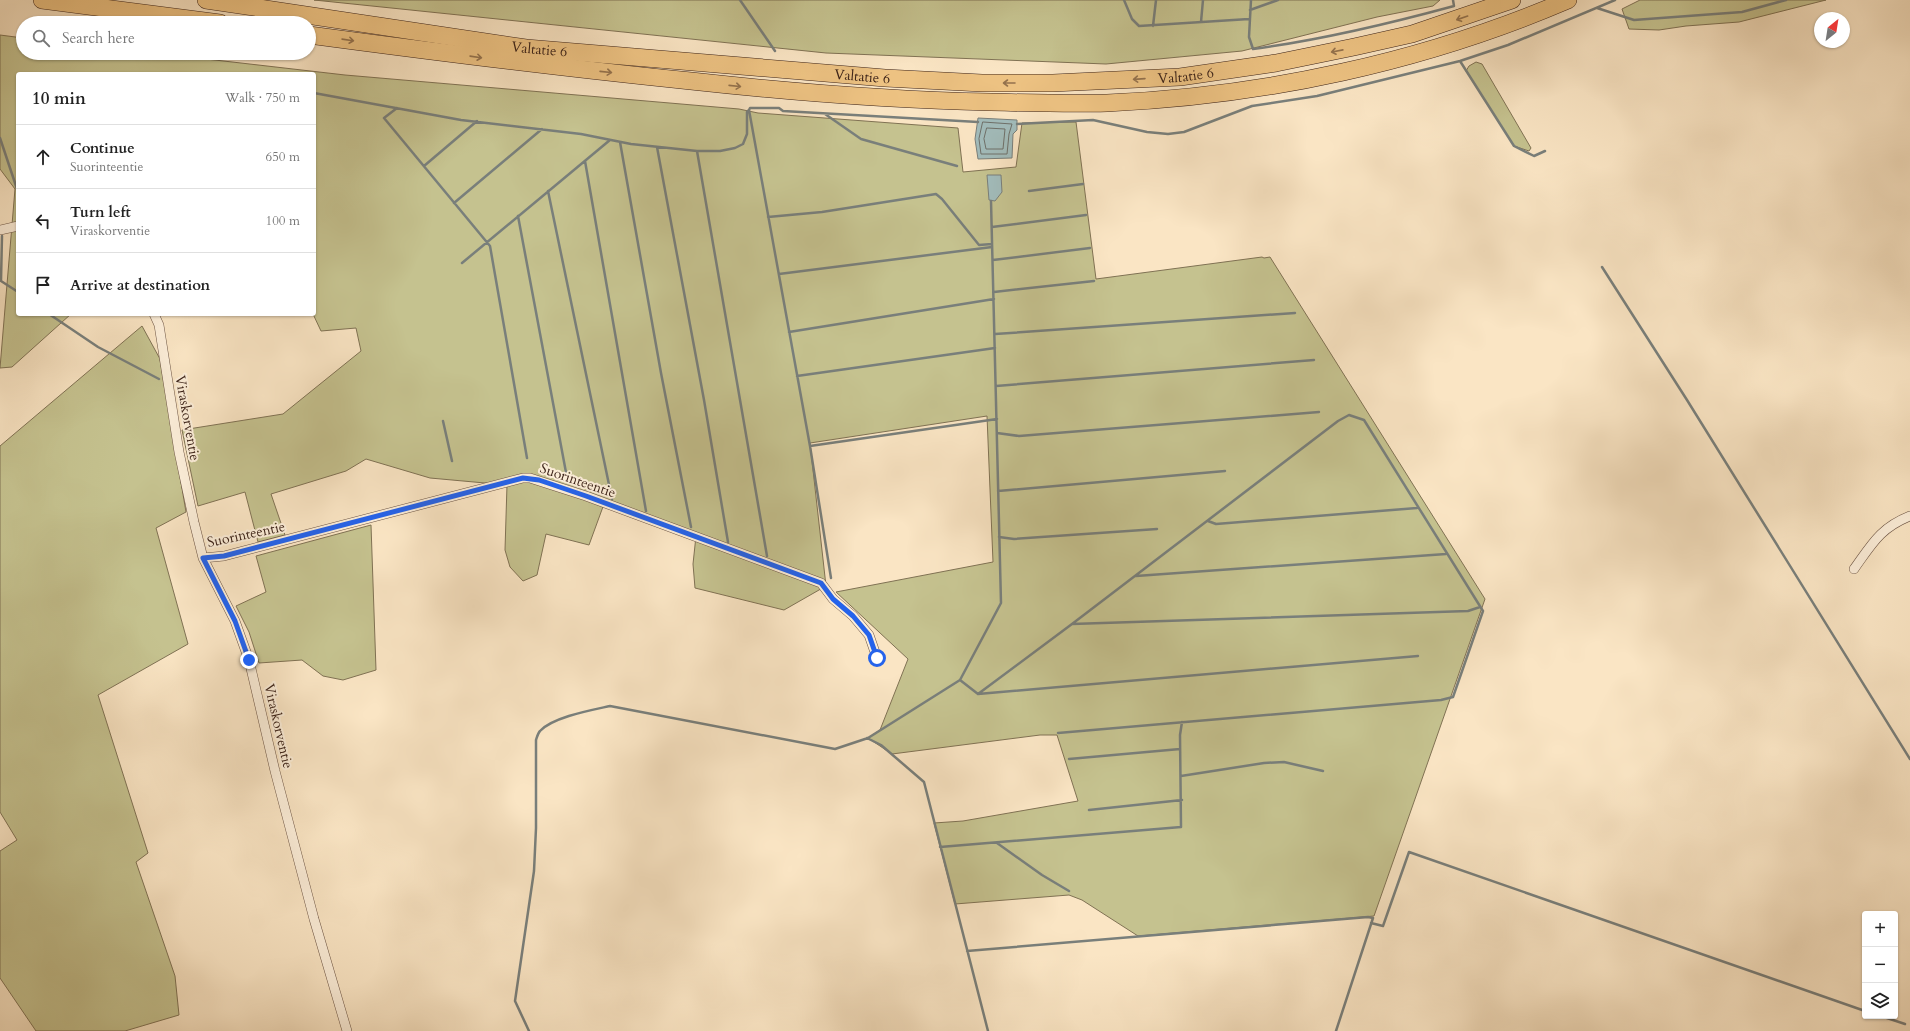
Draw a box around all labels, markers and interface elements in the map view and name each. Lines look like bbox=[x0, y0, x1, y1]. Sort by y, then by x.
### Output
north arrow bbox=[1814, 12, 1850, 48]
one-way arrow bbox=[1456, 15, 1469, 22]
search box bbox=[16, 16, 316, 60]
icon: search bbox=[30, 27, 52, 49]
text: Search here bbox=[62, 28, 135, 48]
one-way arrow bbox=[341, 36, 354, 44]
street label: Valtatie 6 bbox=[510, 37, 568, 61]
one-way arrow bbox=[1331, 47, 1344, 55]
one-way arrow bbox=[470, 54, 483, 61]
street label: Valtatie 6 bbox=[1157, 63, 1215, 88]
street label: Valtatie 6 bbox=[833, 65, 891, 88]
one-way arrow bbox=[599, 69, 612, 76]
one-way arrow bbox=[1133, 76, 1146, 83]
one-way arrow bbox=[1003, 79, 1016, 87]
one-way arrow bbox=[728, 82, 741, 90]
text: 10 min bbox=[32, 87, 86, 110]
text: Walk · 750 m bbox=[225, 89, 300, 107]
text: Continue bbox=[70, 138, 135, 158]
icon: ahead bbox=[32, 146, 54, 168]
text: 650 m bbox=[266, 148, 300, 166]
text: Suorinteentie bbox=[70, 158, 143, 176]
text: Turn left bbox=[70, 202, 131, 222]
icon: left bbox=[32, 210, 54, 232]
text: 100 m bbox=[266, 212, 300, 230]
text: Viraskorventie bbox=[70, 222, 150, 240]
icon: arrive bbox=[32, 274, 54, 296]
text: Arrive at destination bbox=[70, 275, 210, 295]
street label: Viraskorventie bbox=[171, 374, 204, 462]
street label: Suorinteentie bbox=[537, 459, 618, 502]
street label: Suorinteentie bbox=[205, 517, 287, 552]
route start bbox=[868, 649, 886, 667]
route end bbox=[240, 651, 258, 669]
street label: Viraskorventie bbox=[260, 682, 297, 770]
map controls bbox=[1862, 911, 1898, 1019]
button: + bbox=[1862, 911, 1898, 947]
button: − bbox=[1862, 947, 1898, 983]
button: layers bbox=[1862, 983, 1898, 1019]

